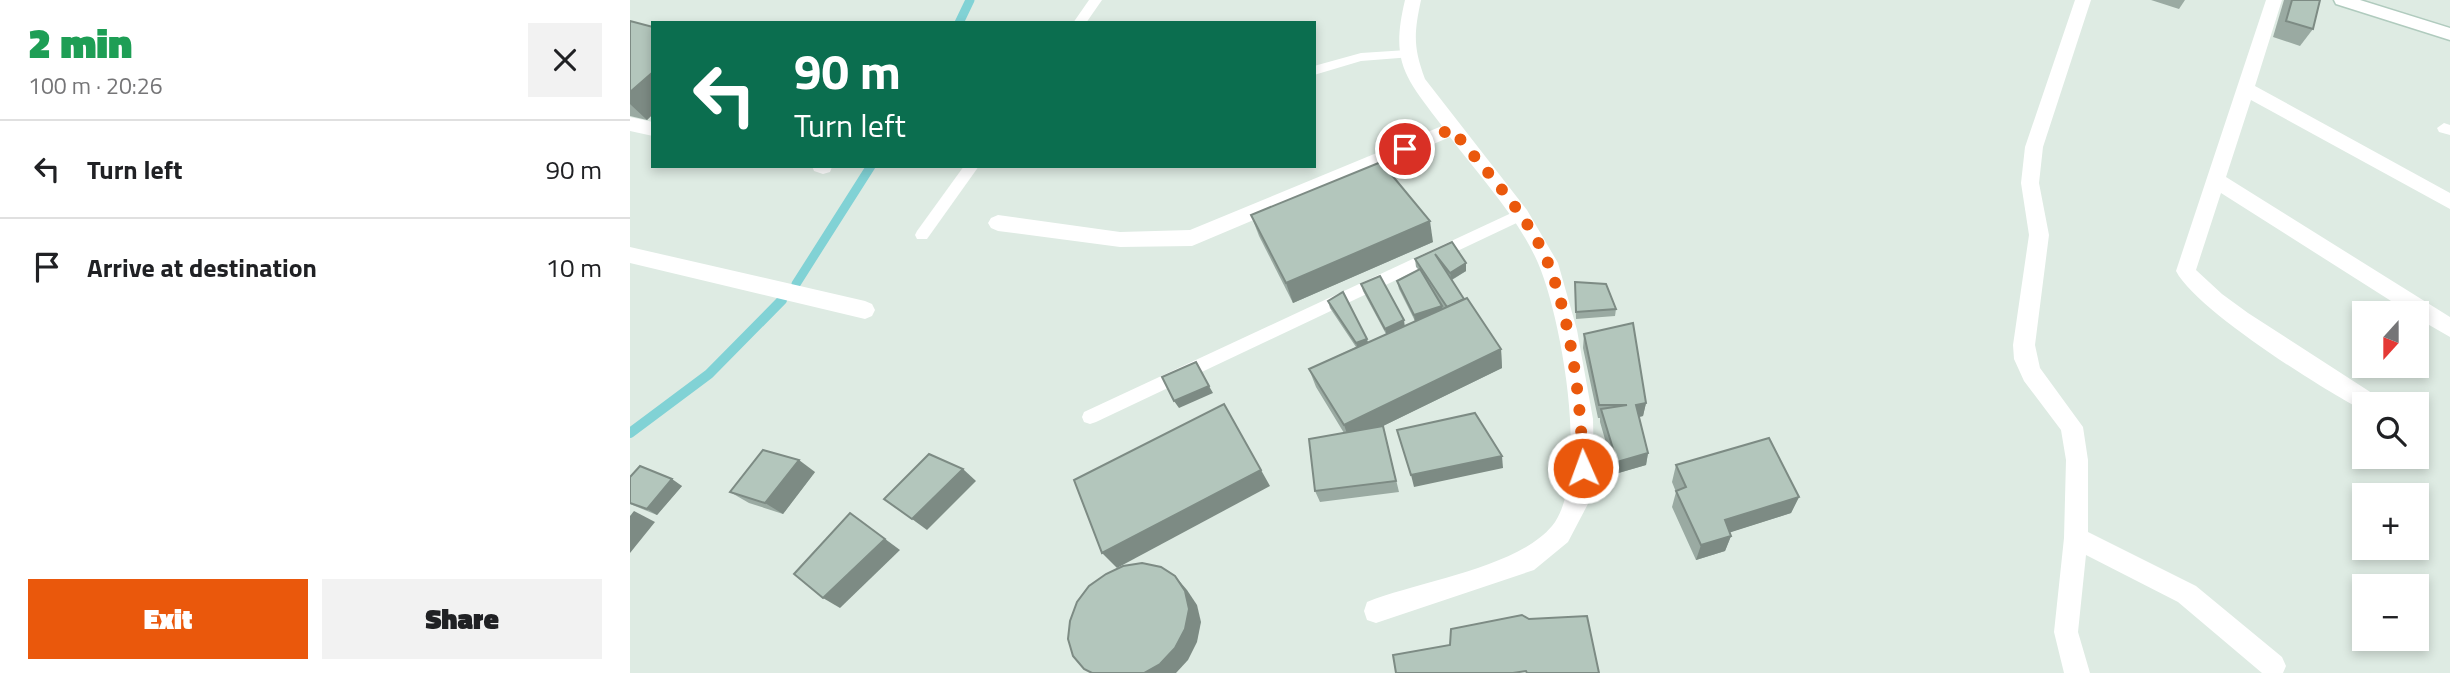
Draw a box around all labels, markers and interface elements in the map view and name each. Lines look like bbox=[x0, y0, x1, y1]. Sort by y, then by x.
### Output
text: 2 min bbox=[28, 10, 132, 74]
button: close bbox=[528, 23, 602, 97]
text: 90 m bbox=[794, 33, 901, 108]
icon: left bbox=[679, 49, 770, 140]
text: 100 m · 20:26 bbox=[28, 68, 163, 103]
text: Turn left bbox=[794, 101, 906, 149]
pin bbox=[1375, 119, 1435, 179]
icon: arrive bbox=[1386, 130, 1424, 168]
icon: left bbox=[28, 150, 66, 188]
text: Turn left bbox=[87, 150, 182, 189]
text: 90 m bbox=[545, 150, 602, 189]
icon: arrive bbox=[28, 248, 66, 286]
text: Arrive at destination bbox=[87, 248, 317, 287]
text: 10 m bbox=[545, 248, 602, 287]
north arrow bbox=[2352, 301, 2429, 378]
map controls bbox=[2352, 301, 2429, 651]
button: search bbox=[2352, 392, 2429, 469]
position arrow bbox=[1546, 431, 1620, 505]
button: + bbox=[2352, 483, 2429, 560]
button: − bbox=[2352, 574, 2429, 651]
button: Exit bbox=[28, 579, 308, 659]
button: Share bbox=[322, 579, 602, 659]

